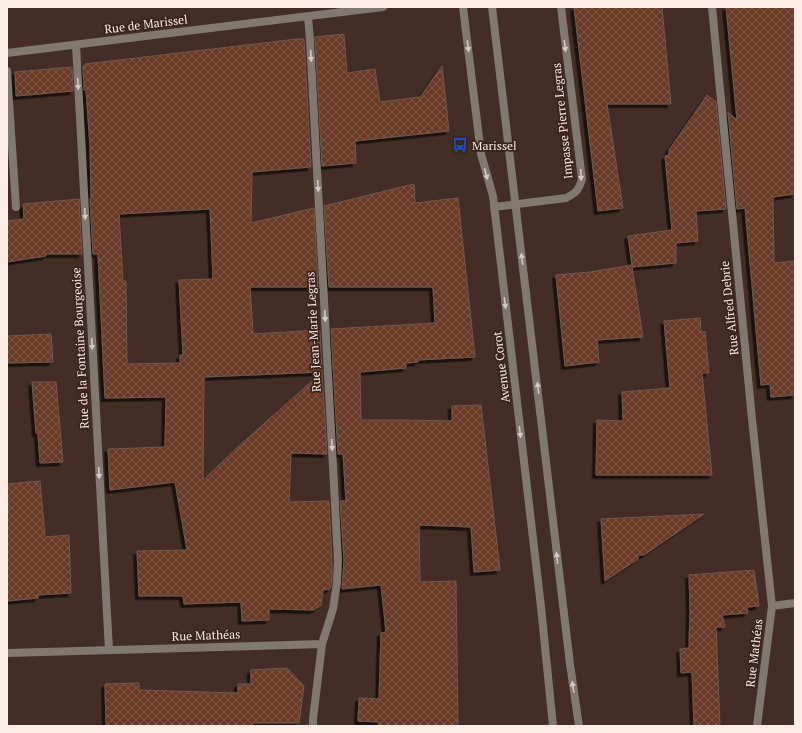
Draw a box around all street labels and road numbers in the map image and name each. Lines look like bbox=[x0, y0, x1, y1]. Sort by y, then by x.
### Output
street label: Rue de Marissel bbox=[103, 11, 189, 37]
street label: Impasse Pierre Legras bbox=[548, 62, 576, 180]
street label: Rue Alfred Debrie bbox=[717, 260, 741, 356]
street label: Rue de la Fontaine Bourgeoise bbox=[68, 267, 92, 429]
street label: Rue Jean-Marie Legras bbox=[302, 272, 324, 392]
street label: Avenue Corot bbox=[489, 330, 513, 404]
street label: Rue Mathéas bbox=[742, 618, 766, 688]
street label: Rue Mathéas bbox=[171, 626, 241, 644]

